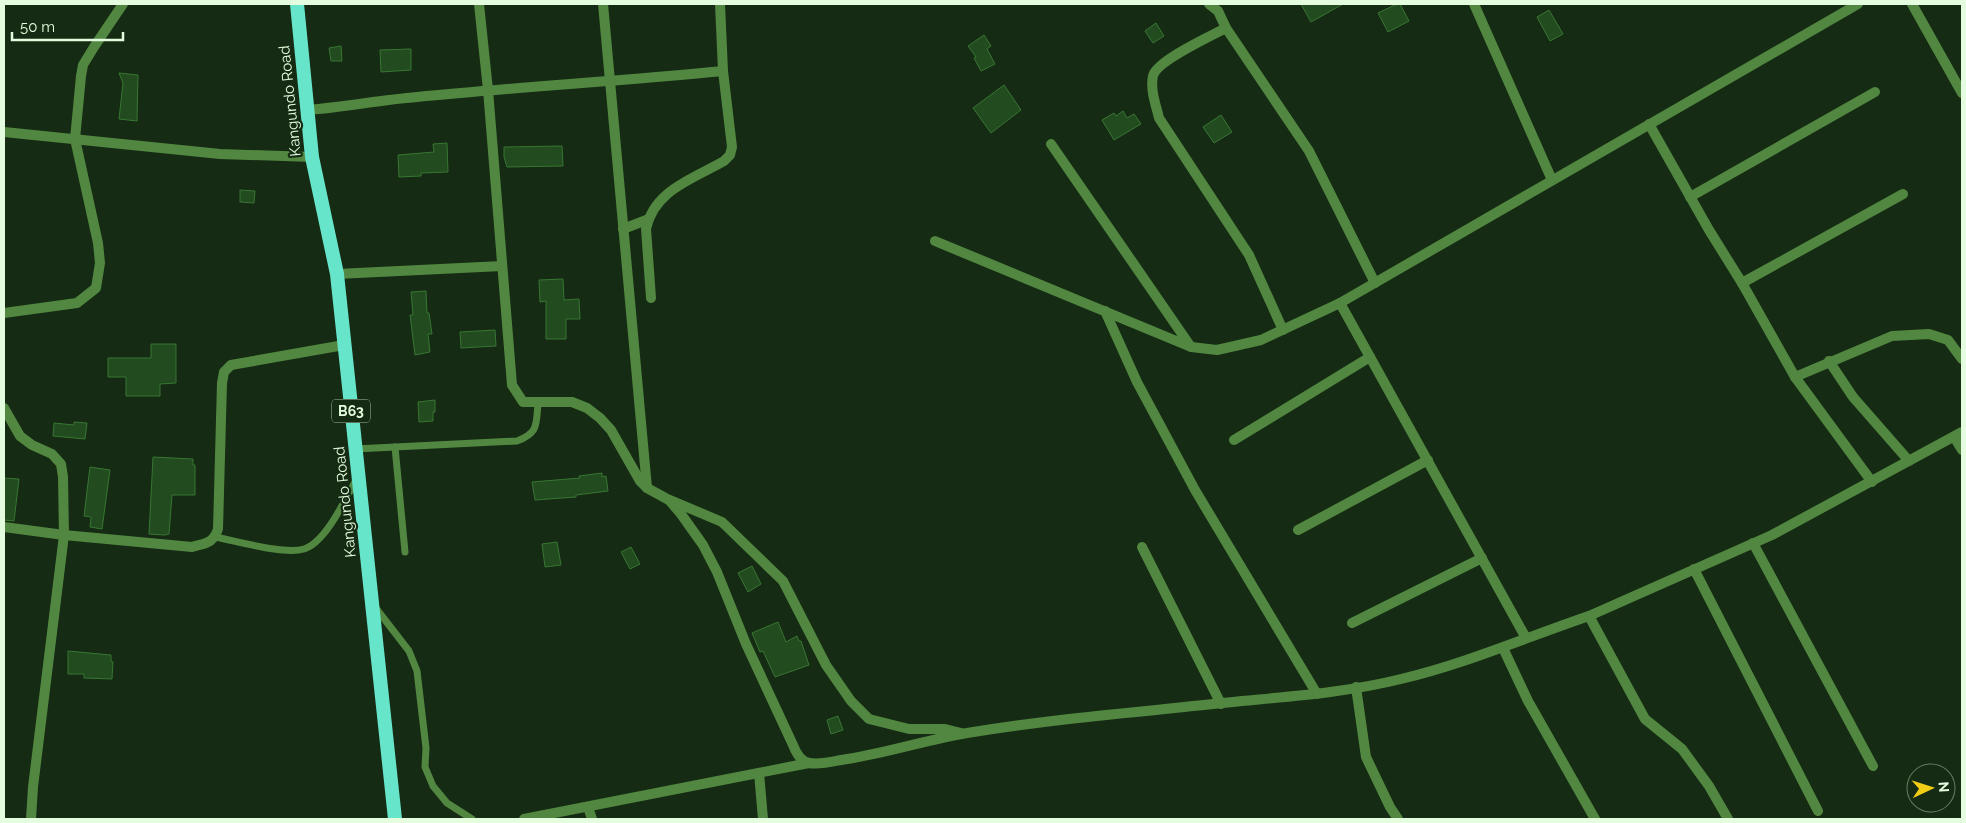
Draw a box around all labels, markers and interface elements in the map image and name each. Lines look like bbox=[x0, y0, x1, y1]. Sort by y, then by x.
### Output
scale bar bbox=[12, 10, 124, 42]
text: 50 m bbox=[20, 18, 55, 36]
street label: Kangundo Road bbox=[275, 45, 305, 157]
road number: B63 bbox=[332, 400, 370, 422]
street label: Kangundo Road bbox=[330, 446, 360, 558]
north arrow bbox=[1906, 763, 1956, 813]
text: N bbox=[1936, 781, 1952, 793]

